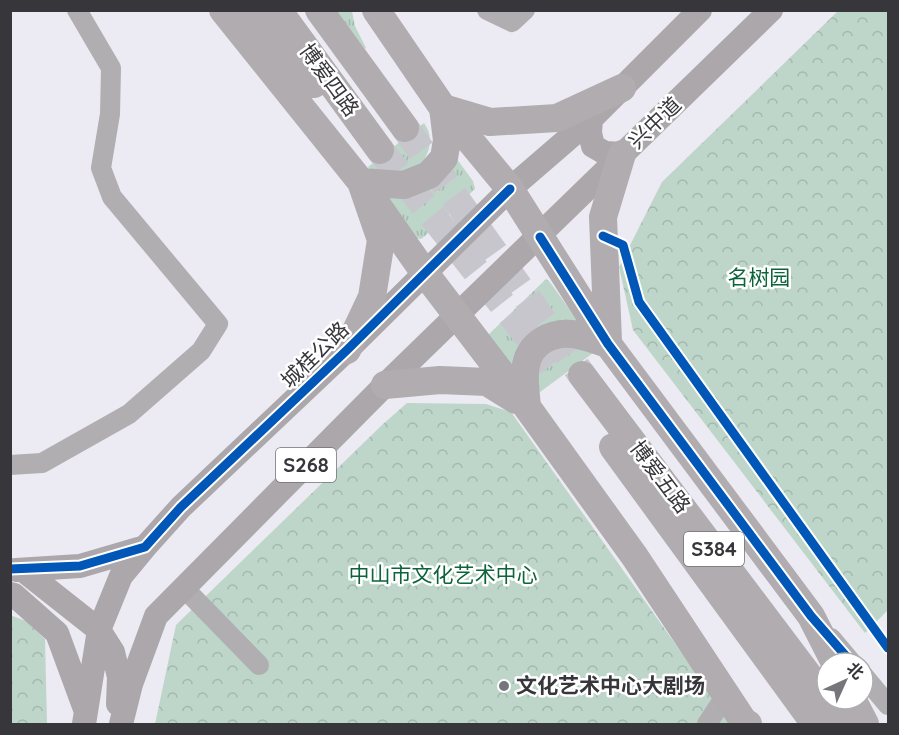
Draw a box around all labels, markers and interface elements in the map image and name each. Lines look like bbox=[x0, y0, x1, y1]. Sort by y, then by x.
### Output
street label: 博爱四路 bbox=[295, 38, 365, 121]
street label: 兴中道 bbox=[623, 91, 686, 154]
park label: 名树园 bbox=[728, 264, 791, 290]
street label: 城桂公路 bbox=[275, 316, 354, 393]
street label: 博爱五路 bbox=[625, 435, 696, 518]
road number: S268 bbox=[276, 448, 336, 482]
road number: S384 bbox=[684, 532, 744, 566]
park label: 中山市文化艺术中心 bbox=[349, 561, 538, 587]
north arrow bbox=[815, 651, 875, 711]
text: 北 bbox=[843, 658, 868, 683]
place label: 文化艺术中心大剧场 bbox=[516, 672, 705, 698]
marker: 文化艺术中心大剧场 bbox=[497, 679, 511, 693]

